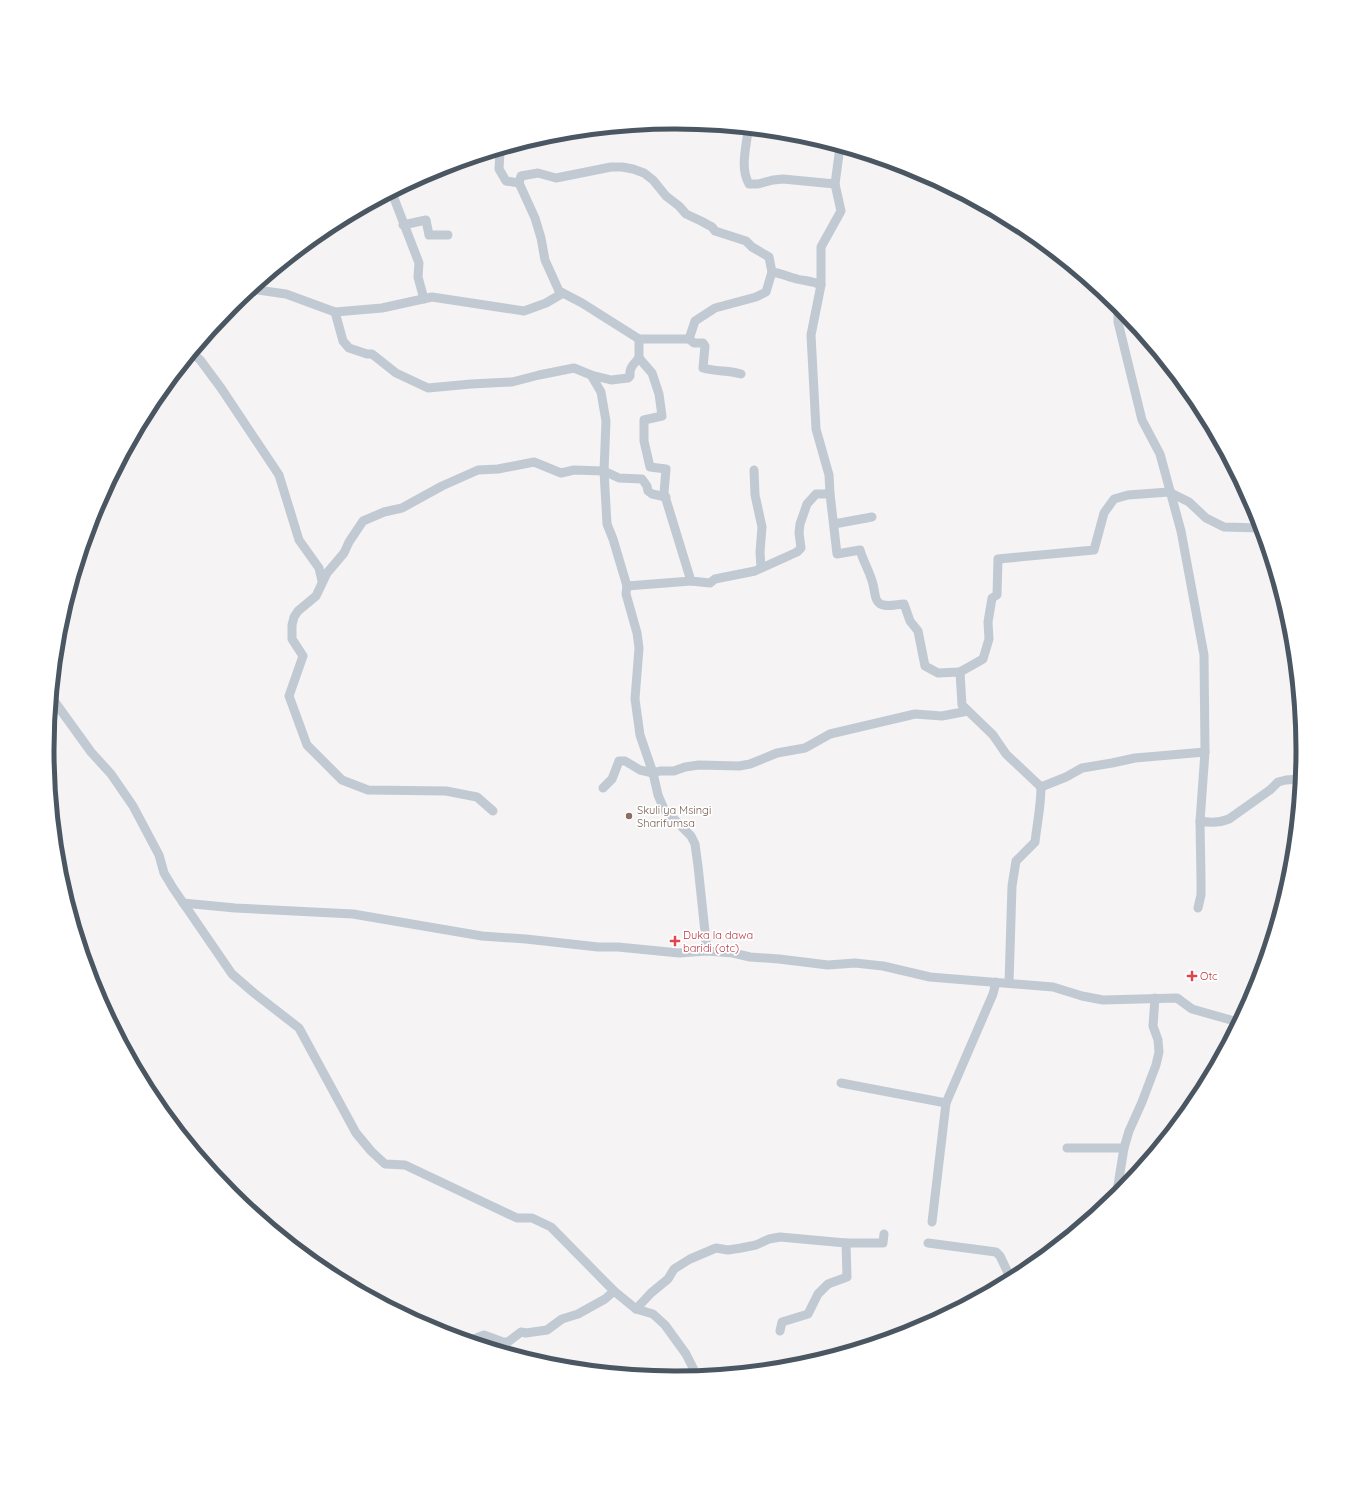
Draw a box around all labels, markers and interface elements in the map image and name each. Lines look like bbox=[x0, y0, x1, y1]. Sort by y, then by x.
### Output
place label: Skuli ya Msingi Sharifumsa bbox=[637, 803, 711, 830]
marker: Skuli ya Msingi Sharifumsa bbox=[624, 811, 634, 821]
place label: Duka la dawa baridi (otc) bbox=[683, 928, 753, 955]
marker: Duka la dawa baridi (otc) bbox=[670, 936, 680, 946]
place label: Otc bbox=[1200, 969, 1218, 983]
marker: Otc bbox=[1187, 971, 1197, 981]

